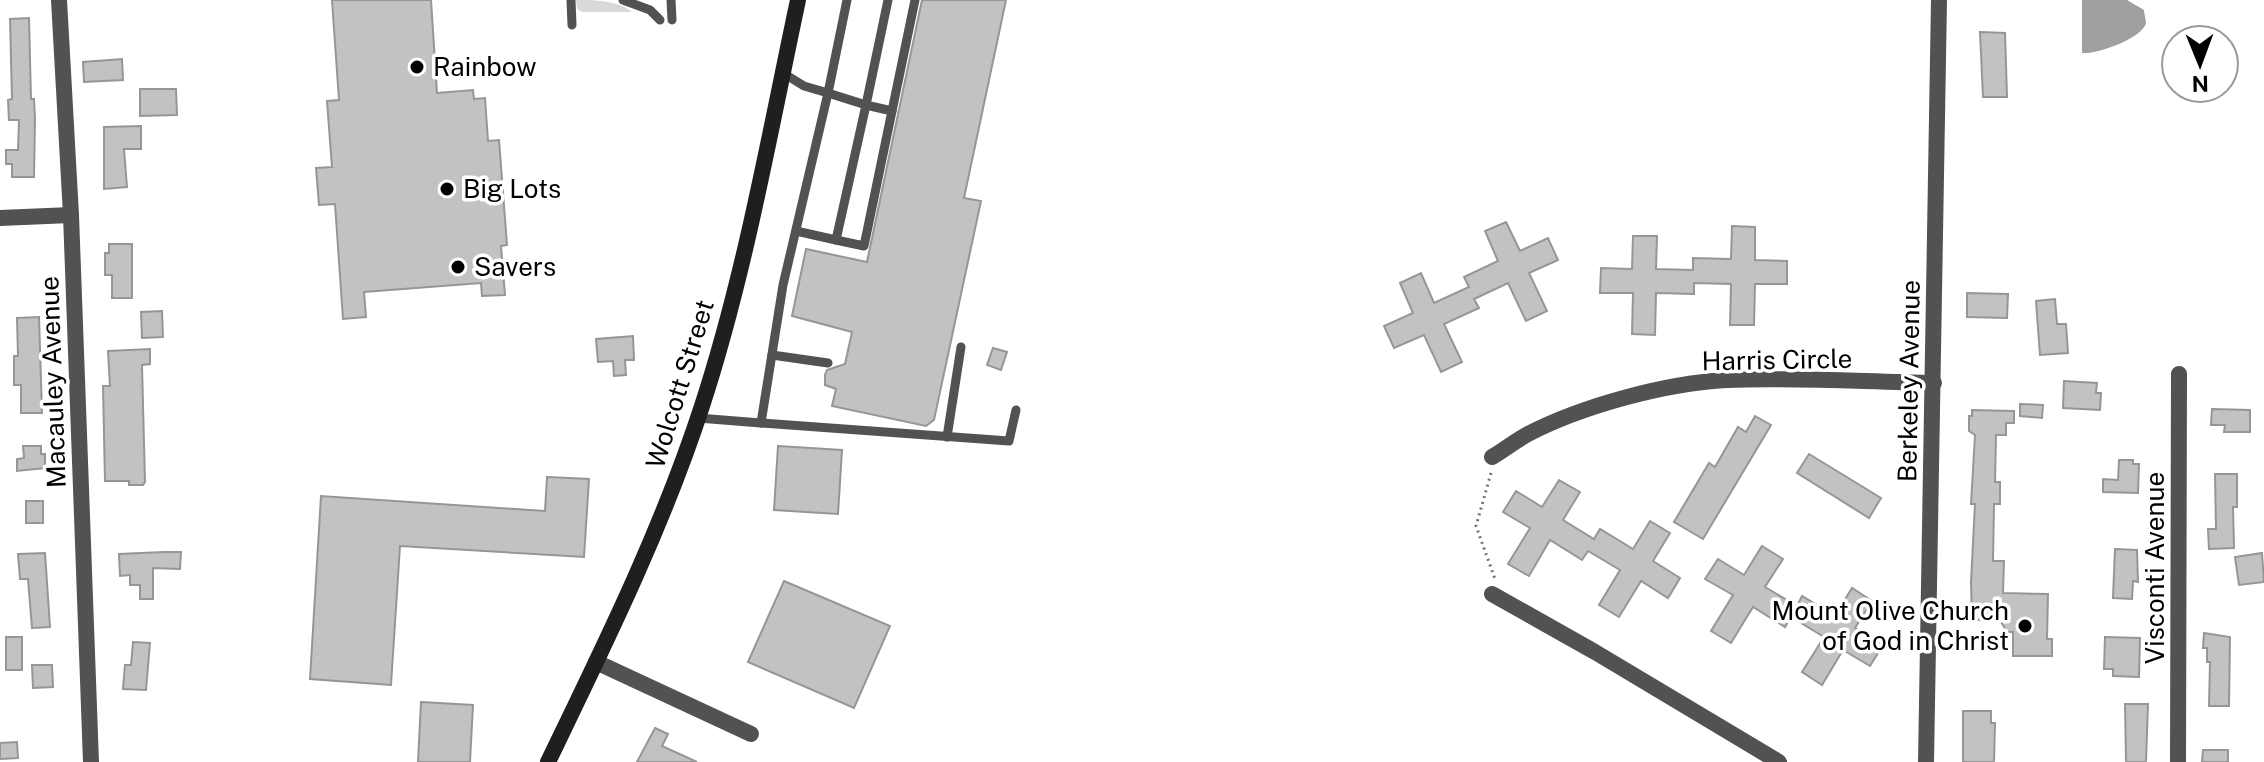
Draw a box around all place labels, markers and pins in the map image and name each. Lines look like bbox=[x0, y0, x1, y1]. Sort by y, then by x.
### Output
place label: Rainbow bbox=[433, 51, 537, 82]
marker: Rainbow bbox=[408, 58, 426, 76]
place label: Big Lots bbox=[463, 173, 561, 204]
marker: Big Lots bbox=[438, 180, 456, 198]
place label: Savers bbox=[474, 251, 556, 282]
marker: Savers bbox=[449, 258, 467, 276]
place label: Mount Olive Church of God in Christ bbox=[1771, 595, 2009, 656]
marker: Mount Olive Church of God in Christ bbox=[2016, 617, 2034, 635]

